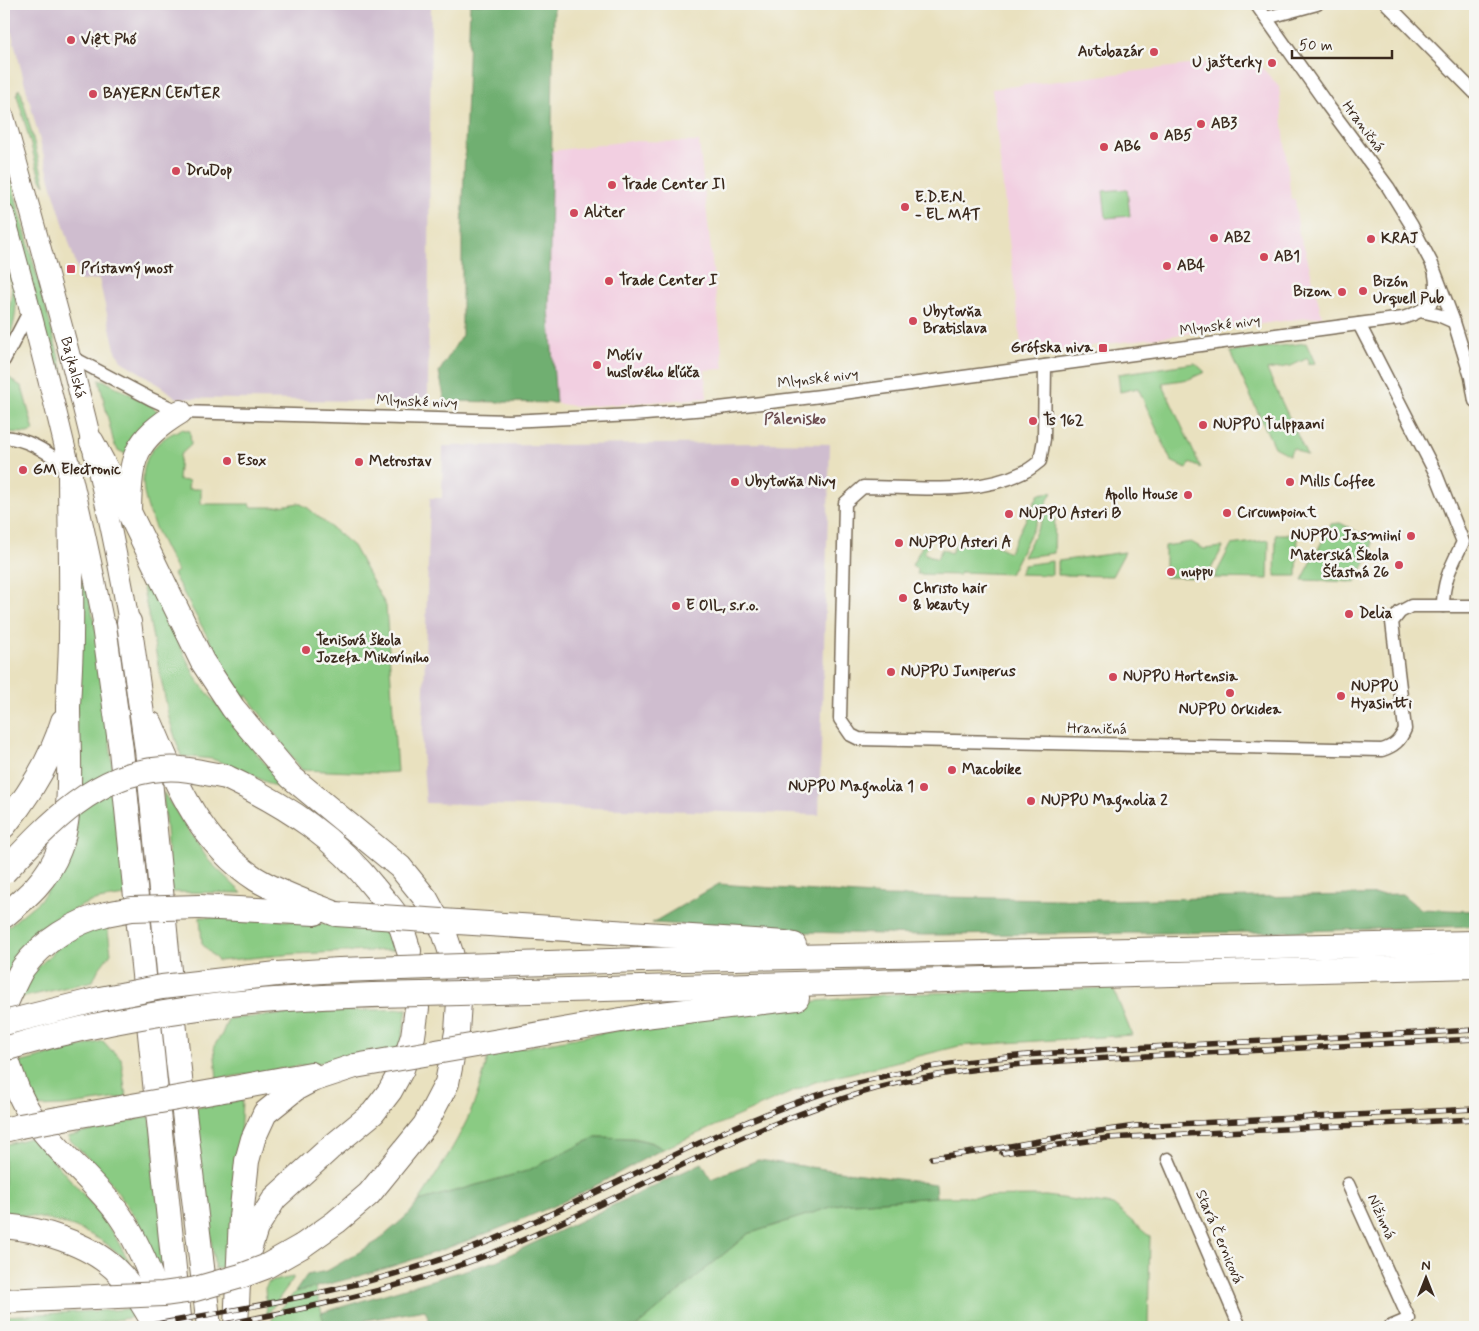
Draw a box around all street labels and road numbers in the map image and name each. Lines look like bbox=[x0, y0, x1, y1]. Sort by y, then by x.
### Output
street label: Hraničná bbox=[1337, 97, 1389, 157]
street label: Mlynské nivy bbox=[1178, 310, 1262, 342]
street label: Bajkalská bbox=[55, 335, 90, 401]
street label: Mlynské nivy bbox=[776, 364, 860, 394]
street label: Mlynské nivy bbox=[376, 391, 458, 413]
street label: Hraničná bbox=[1067, 718, 1127, 740]
street label: Stará Černicová bbox=[1190, 1186, 1249, 1287]
street label: Nížinná bbox=[1362, 1191, 1400, 1243]

